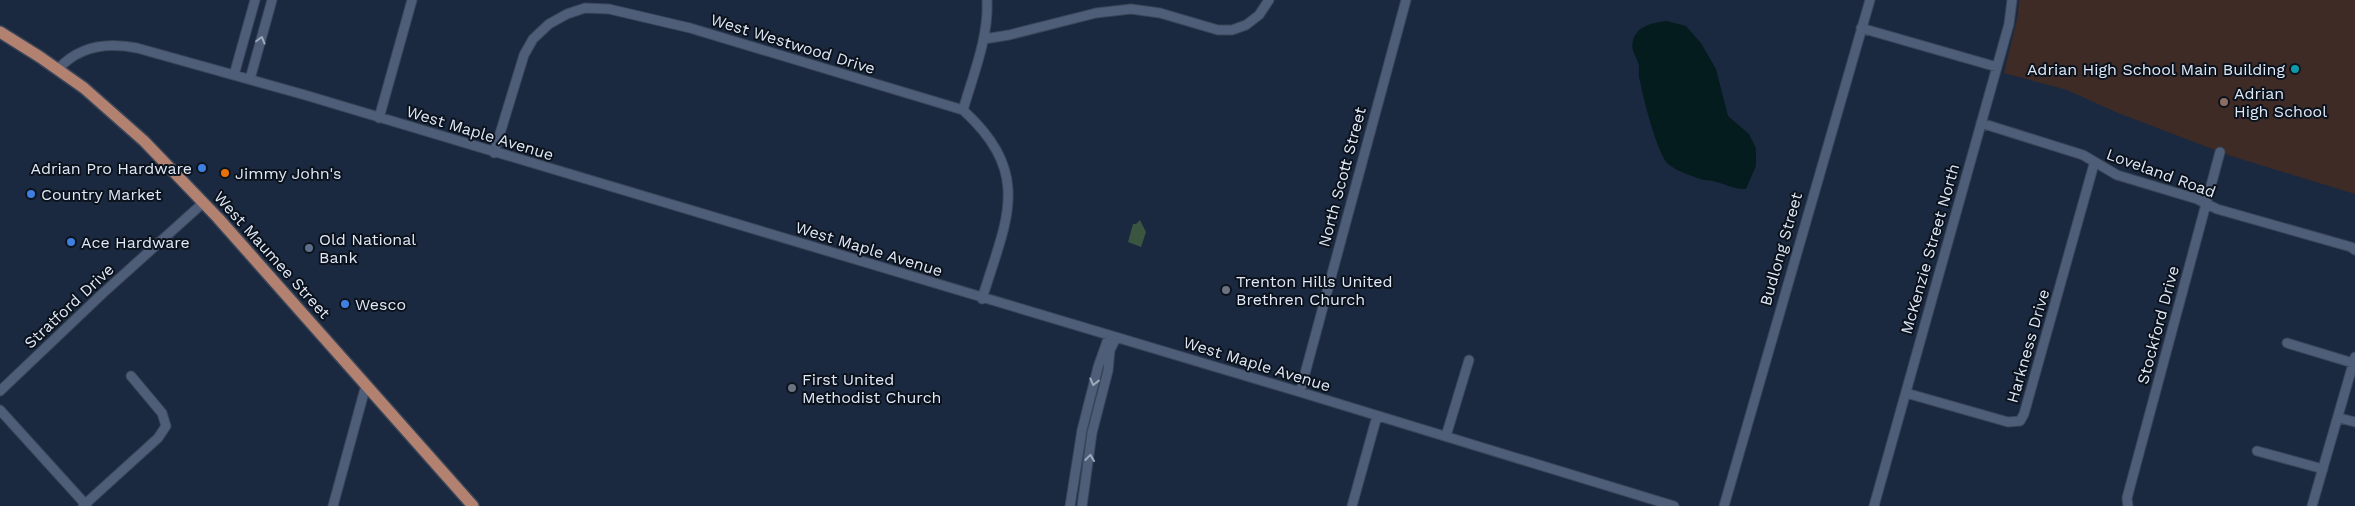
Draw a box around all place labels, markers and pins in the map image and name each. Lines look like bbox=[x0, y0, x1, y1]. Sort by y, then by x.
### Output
place label: Adrian High School Main Building bbox=[2027, 60, 2285, 79]
marker: Adrian High School Main Building bbox=[2289, 63, 2301, 75]
place label: Adrian High School bbox=[2234, 84, 2327, 121]
marker: Adrian High School bbox=[2218, 96, 2230, 108]
place label: Adrian Pro Hardware bbox=[30, 159, 192, 178]
marker: Adrian Pro Hardware bbox=[196, 162, 208, 174]
place label: Jimmy John's bbox=[235, 164, 341, 183]
marker: Jimmy John's bbox=[219, 167, 231, 179]
place label: Country Market bbox=[41, 185, 162, 204]
marker: Country Market bbox=[25, 188, 37, 200]
place label: Old National Bank bbox=[319, 230, 416, 267]
place label: Ace Hardware bbox=[81, 233, 190, 252]
marker: Ace Hardware bbox=[65, 236, 77, 248]
marker: Old National Bank bbox=[303, 242, 315, 254]
place label: Trenton Hills United Brethren Church bbox=[1236, 272, 1393, 309]
marker: Trenton Hills United Brethren Church bbox=[1220, 284, 1232, 296]
place label: Wesco bbox=[355, 295, 406, 314]
marker: Wesco bbox=[339, 298, 351, 310]
place label: First United Methodist Church bbox=[802, 370, 942, 407]
marker: First United Methodist Church bbox=[786, 382, 798, 394]

